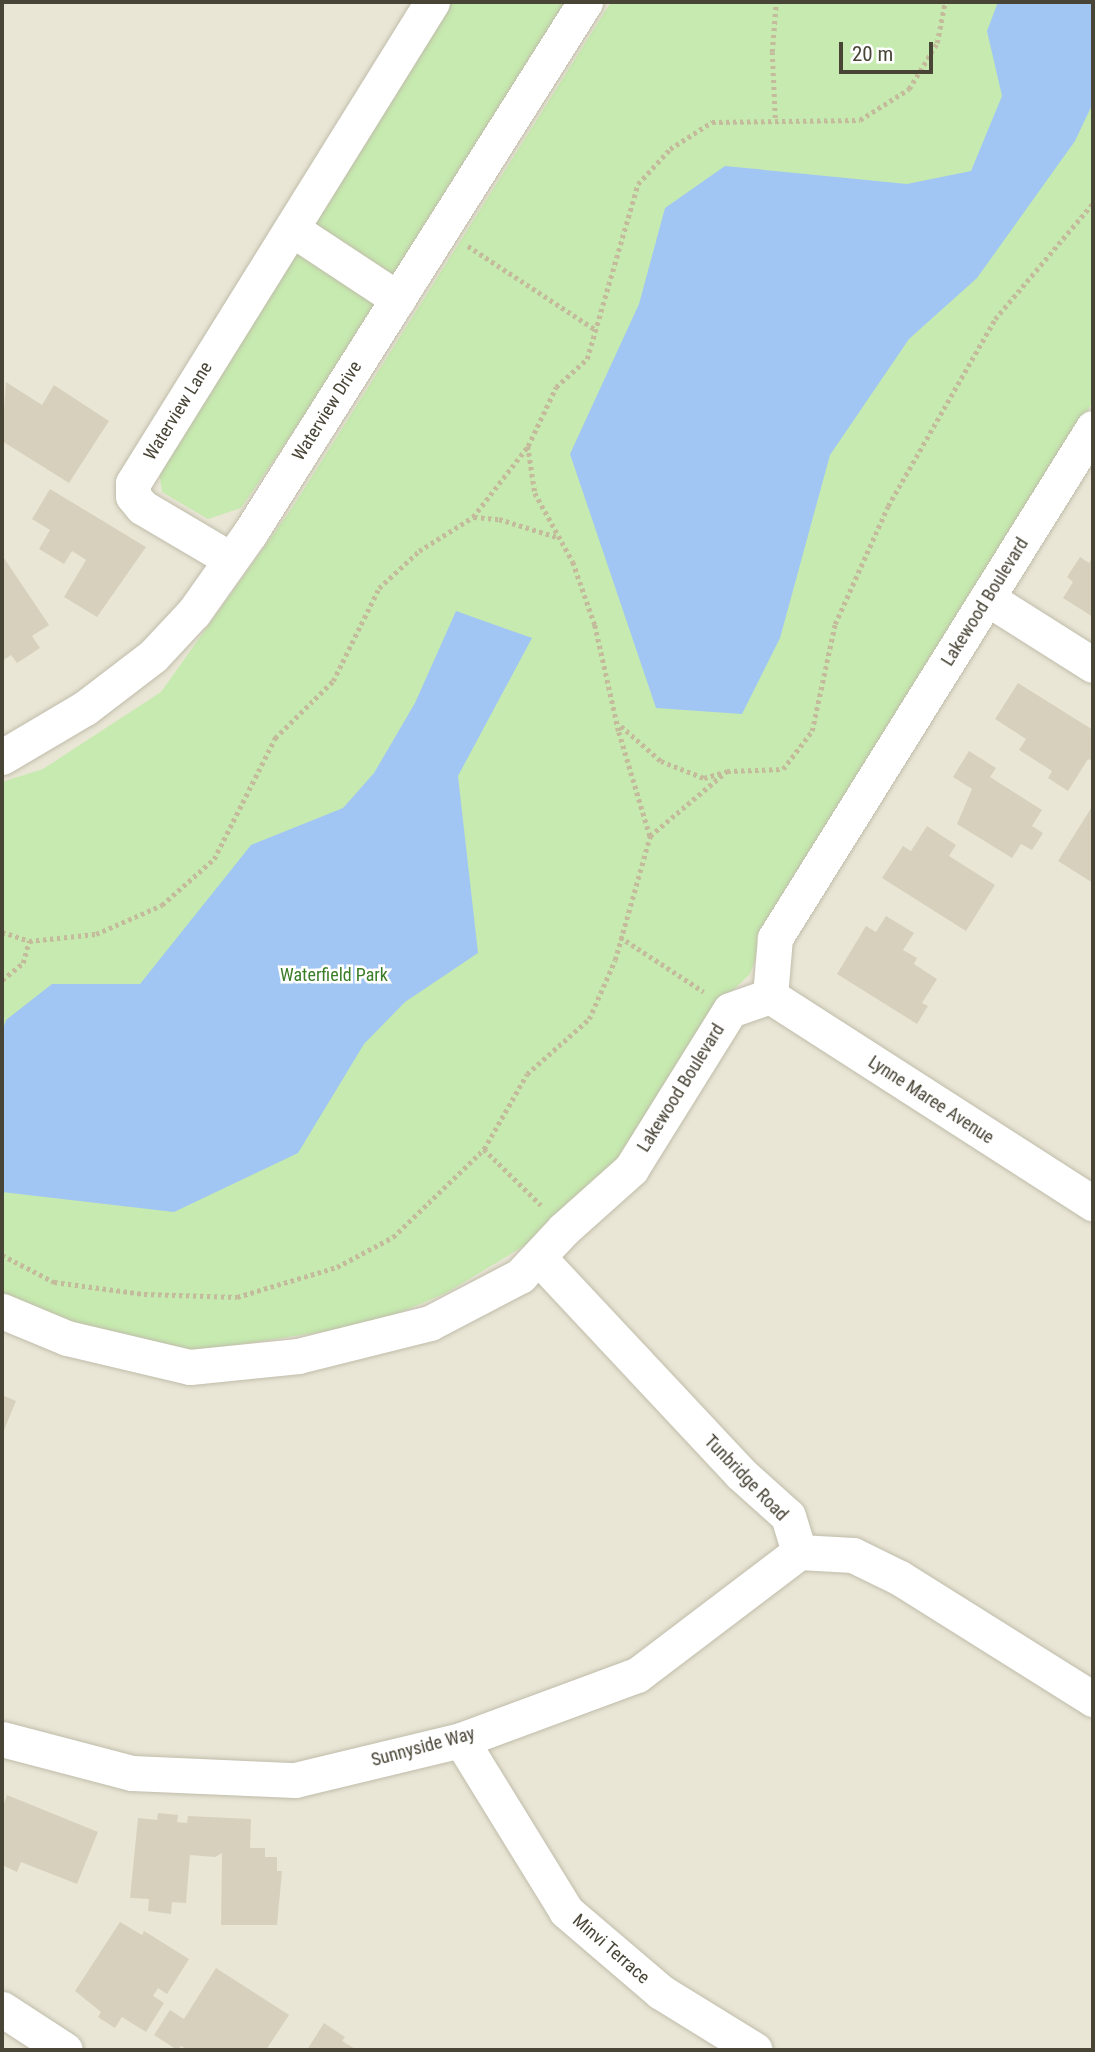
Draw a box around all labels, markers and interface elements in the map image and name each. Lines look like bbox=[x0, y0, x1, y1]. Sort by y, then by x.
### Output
scale bar bbox=[843, 28, 937, 72]
text: 20 m bbox=[852, 42, 893, 66]
street label: Waterview Drive bbox=[288, 357, 366, 465]
street label: Waterview Lane bbox=[139, 358, 217, 464]
street label: Lakewood Boulevard bbox=[937, 534, 1033, 670]
park label: Waterfield Park bbox=[280, 964, 388, 986]
street label: Lakewood Boulevard bbox=[633, 1020, 729, 1156]
street label: Lynne Maree Avenue bbox=[864, 1051, 998, 1149]
street label: Tunbridge Road bbox=[700, 1431, 792, 1525]
street label: Sunnyside Way bbox=[369, 1723, 477, 1771]
street label: Minvi Terrace bbox=[568, 1910, 654, 1988]

